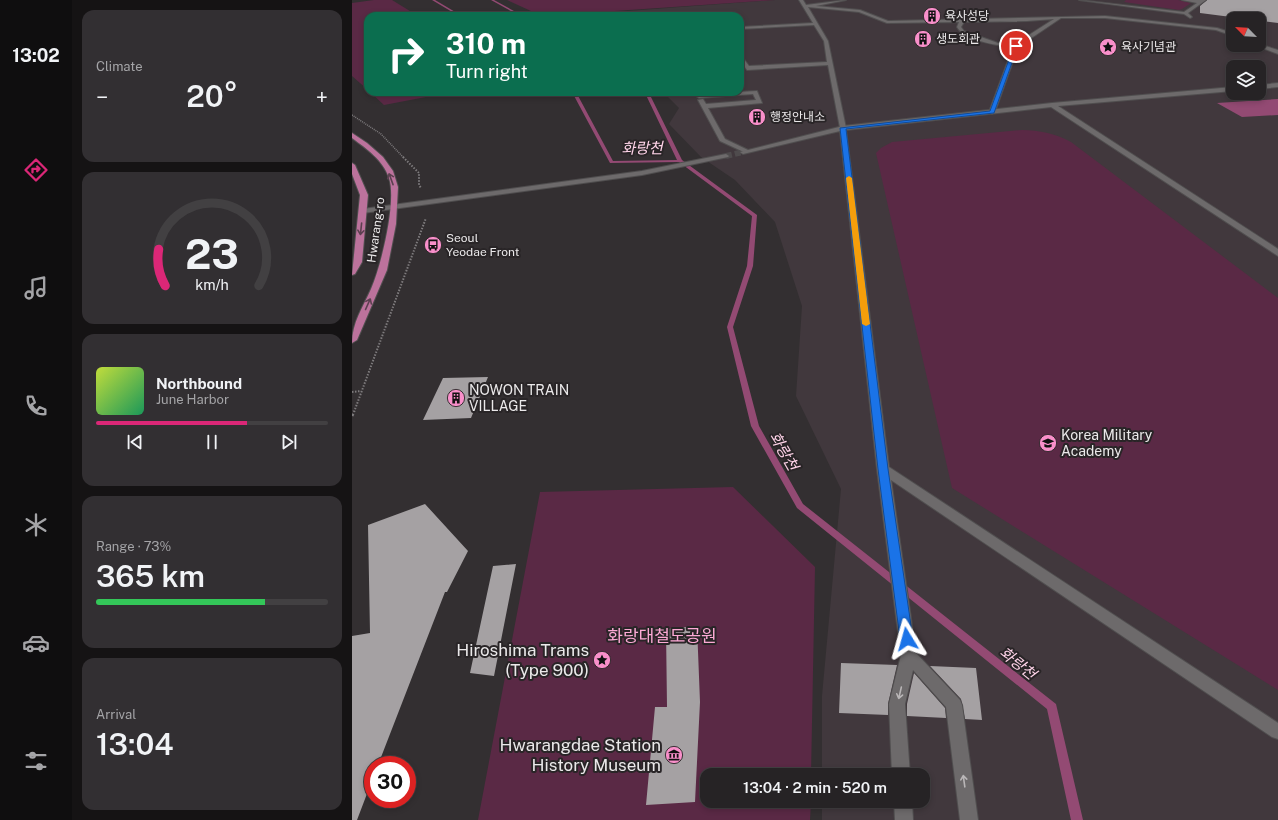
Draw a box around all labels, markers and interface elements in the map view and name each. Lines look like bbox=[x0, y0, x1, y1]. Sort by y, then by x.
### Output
building icon: 육사성당 bbox=[922, 6, 942, 26]
place label: 육사성당 bbox=[945, 9, 989, 23]
north arrow bbox=[1226, 12, 1266, 52]
map controls bbox=[1226, 12, 1266, 100]
text: 310 m bbox=[446, 27, 526, 60]
icon: right bbox=[380, 28, 432, 80]
building icon: 생도회관 bbox=[913, 29, 933, 49]
pin bbox=[999, 29, 1033, 63]
place label: 생도회관 bbox=[936, 32, 980, 46]
icon: arrive bbox=[1005, 35, 1027, 57]
place icon: 육사기념관 bbox=[1098, 37, 1118, 57]
place label: 육사기념관 bbox=[1121, 40, 1176, 54]
text: 13:02 bbox=[12, 45, 60, 66]
text: Climate bbox=[96, 59, 143, 74]
button: layers bbox=[1226, 60, 1266, 100]
text: Turn right bbox=[446, 61, 528, 82]
text: 20° bbox=[186, 78, 238, 114]
text: − bbox=[96, 84, 108, 110]
text: + bbox=[316, 84, 328, 110]
building icon: 행정안내소 bbox=[747, 107, 767, 127]
place label: 행정안내소 bbox=[770, 110, 825, 124]
water label: 화랑천 bbox=[621, 139, 665, 157]
icon: directions bbox=[22, 156, 50, 184]
one-way arrow bbox=[387, 173, 395, 185]
street label: Hwarang-ro bbox=[364, 196, 388, 264]
one-way arrow bbox=[357, 222, 365, 235]
text: 23 bbox=[185, 229, 239, 278]
place label: Seoul Yeodae Front bbox=[446, 231, 520, 259]
bus stop icon: Seoul Yeodae Front bbox=[423, 235, 443, 255]
icon: music bbox=[22, 274, 50, 302]
text: km/h bbox=[195, 276, 229, 293]
one-way arrow bbox=[365, 299, 372, 311]
text: Northbound bbox=[156, 375, 242, 392]
place label: NOWON TRAIN VILLAGE bbox=[469, 382, 569, 414]
building icon: NOWON TRAIN VILLAGE bbox=[446, 388, 466, 408]
icon: phone bbox=[22, 392, 50, 420]
text: June Harbor bbox=[156, 392, 229, 407]
place label: Korea Military Academy bbox=[1061, 427, 1153, 459]
water label: 화랑천 bbox=[766, 429, 803, 475]
icon: previous bbox=[124, 431, 146, 453]
icon: pause bbox=[201, 431, 223, 453]
icon: next bbox=[278, 431, 300, 453]
school or university icon: Korea Military Academy bbox=[1038, 433, 1058, 453]
icon: climate bbox=[22, 511, 50, 539]
text: Range · 73% bbox=[96, 539, 171, 554]
text: 365 km bbox=[96, 558, 205, 594]
position arrow bbox=[886, 618, 928, 660]
park label: 화랑대철도공원 bbox=[607, 626, 717, 646]
icon: car bbox=[22, 629, 50, 657]
place label: Hiroshima Trams (Type 900) bbox=[456, 640, 589, 680]
water label: 화랑천 bbox=[997, 643, 1041, 684]
place icon: Hiroshima Trams (Type 900) bbox=[592, 650, 612, 670]
one-way arrow bbox=[895, 686, 903, 699]
text: Arrival bbox=[96, 707, 136, 722]
text: 13:04 bbox=[96, 726, 174, 762]
place label: Hwarangdae Station History Museum bbox=[500, 735, 661, 775]
museum icon: Hwarangdae Station History Museum bbox=[664, 745, 684, 765]
icon: filters bbox=[22, 747, 50, 775]
speed limit sign: 30 bbox=[364, 756, 416, 808]
one-way arrow bbox=[960, 775, 968, 788]
text: 13:04 · 2 min · 520 m bbox=[743, 779, 887, 796]

